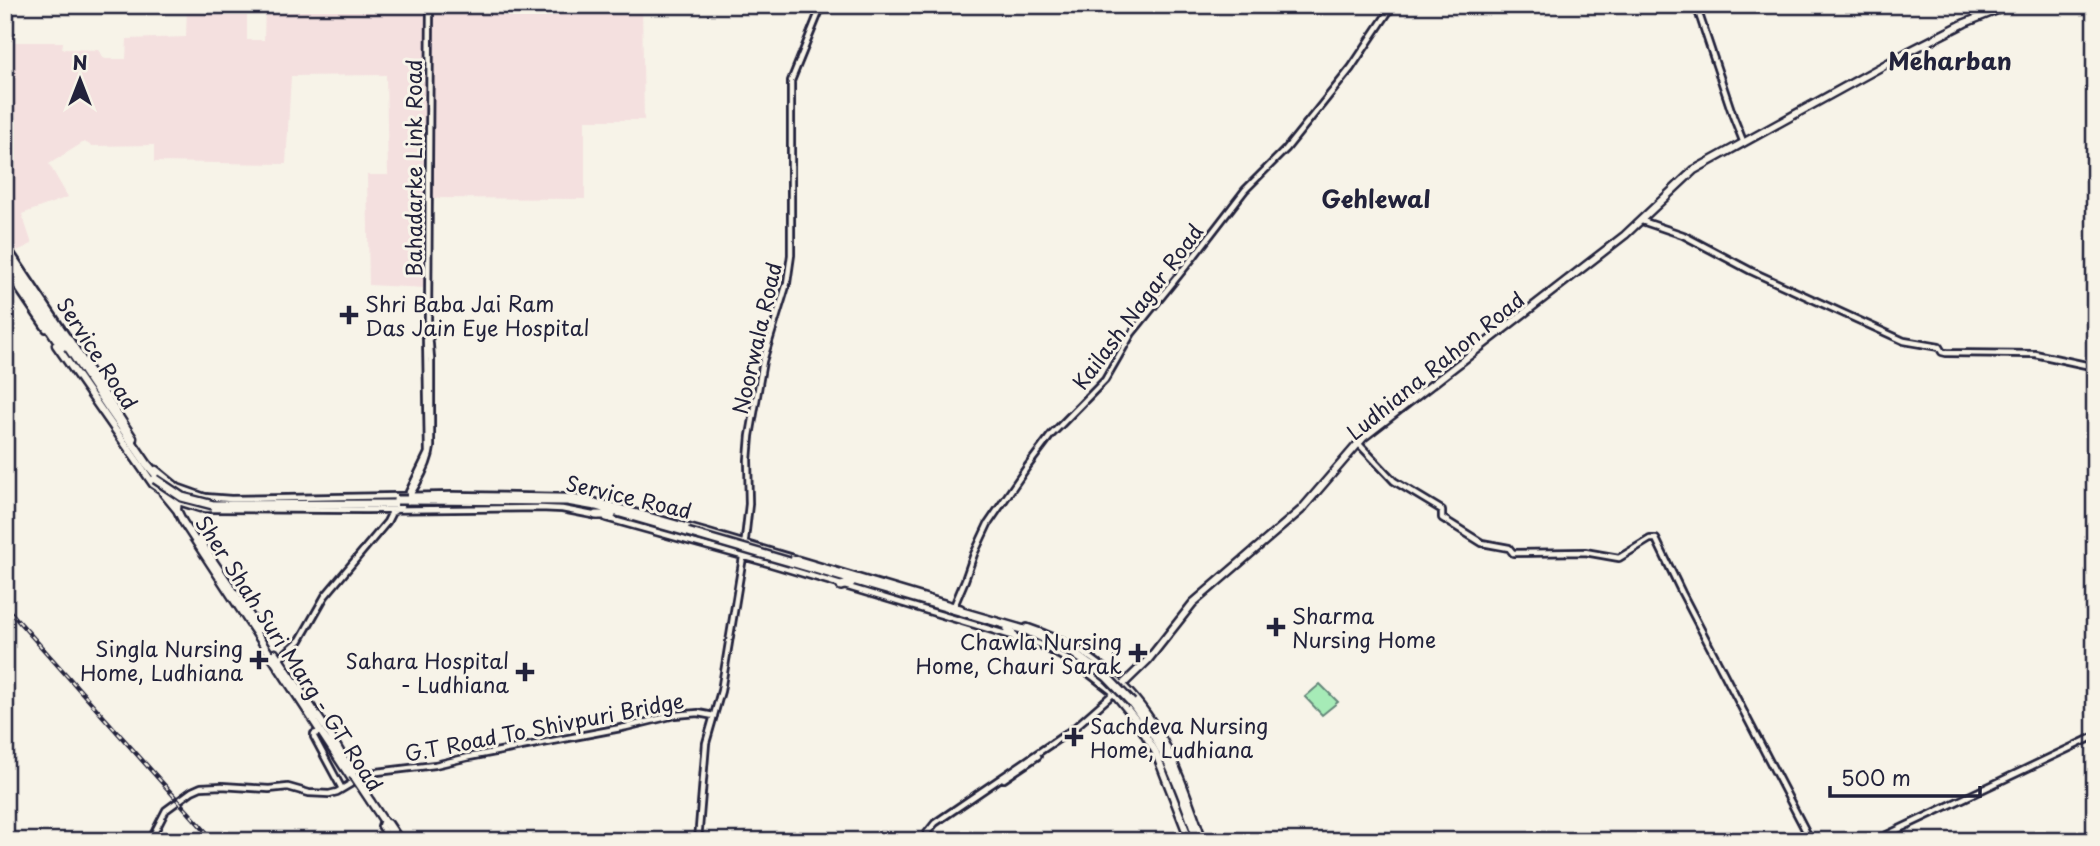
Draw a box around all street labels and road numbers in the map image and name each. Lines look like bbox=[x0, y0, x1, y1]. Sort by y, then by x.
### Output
street label: Bahadarke Link Road bbox=[397, 59, 429, 277]
street label: Kailash Nagar Road bbox=[1064, 216, 1210, 396]
street label: Noorwala Road bbox=[723, 259, 789, 417]
street label: Ludhiana Rahon Road bbox=[1339, 283, 1531, 447]
street label: Service Road bbox=[50, 290, 146, 416]
street label: Service Road bbox=[563, 466, 695, 526]
street label: Sher Shah Suri Marg - GT Road bbox=[188, 509, 392, 797]
street label: G.T Road To Shivpuri Bridge bbox=[402, 683, 686, 769]

